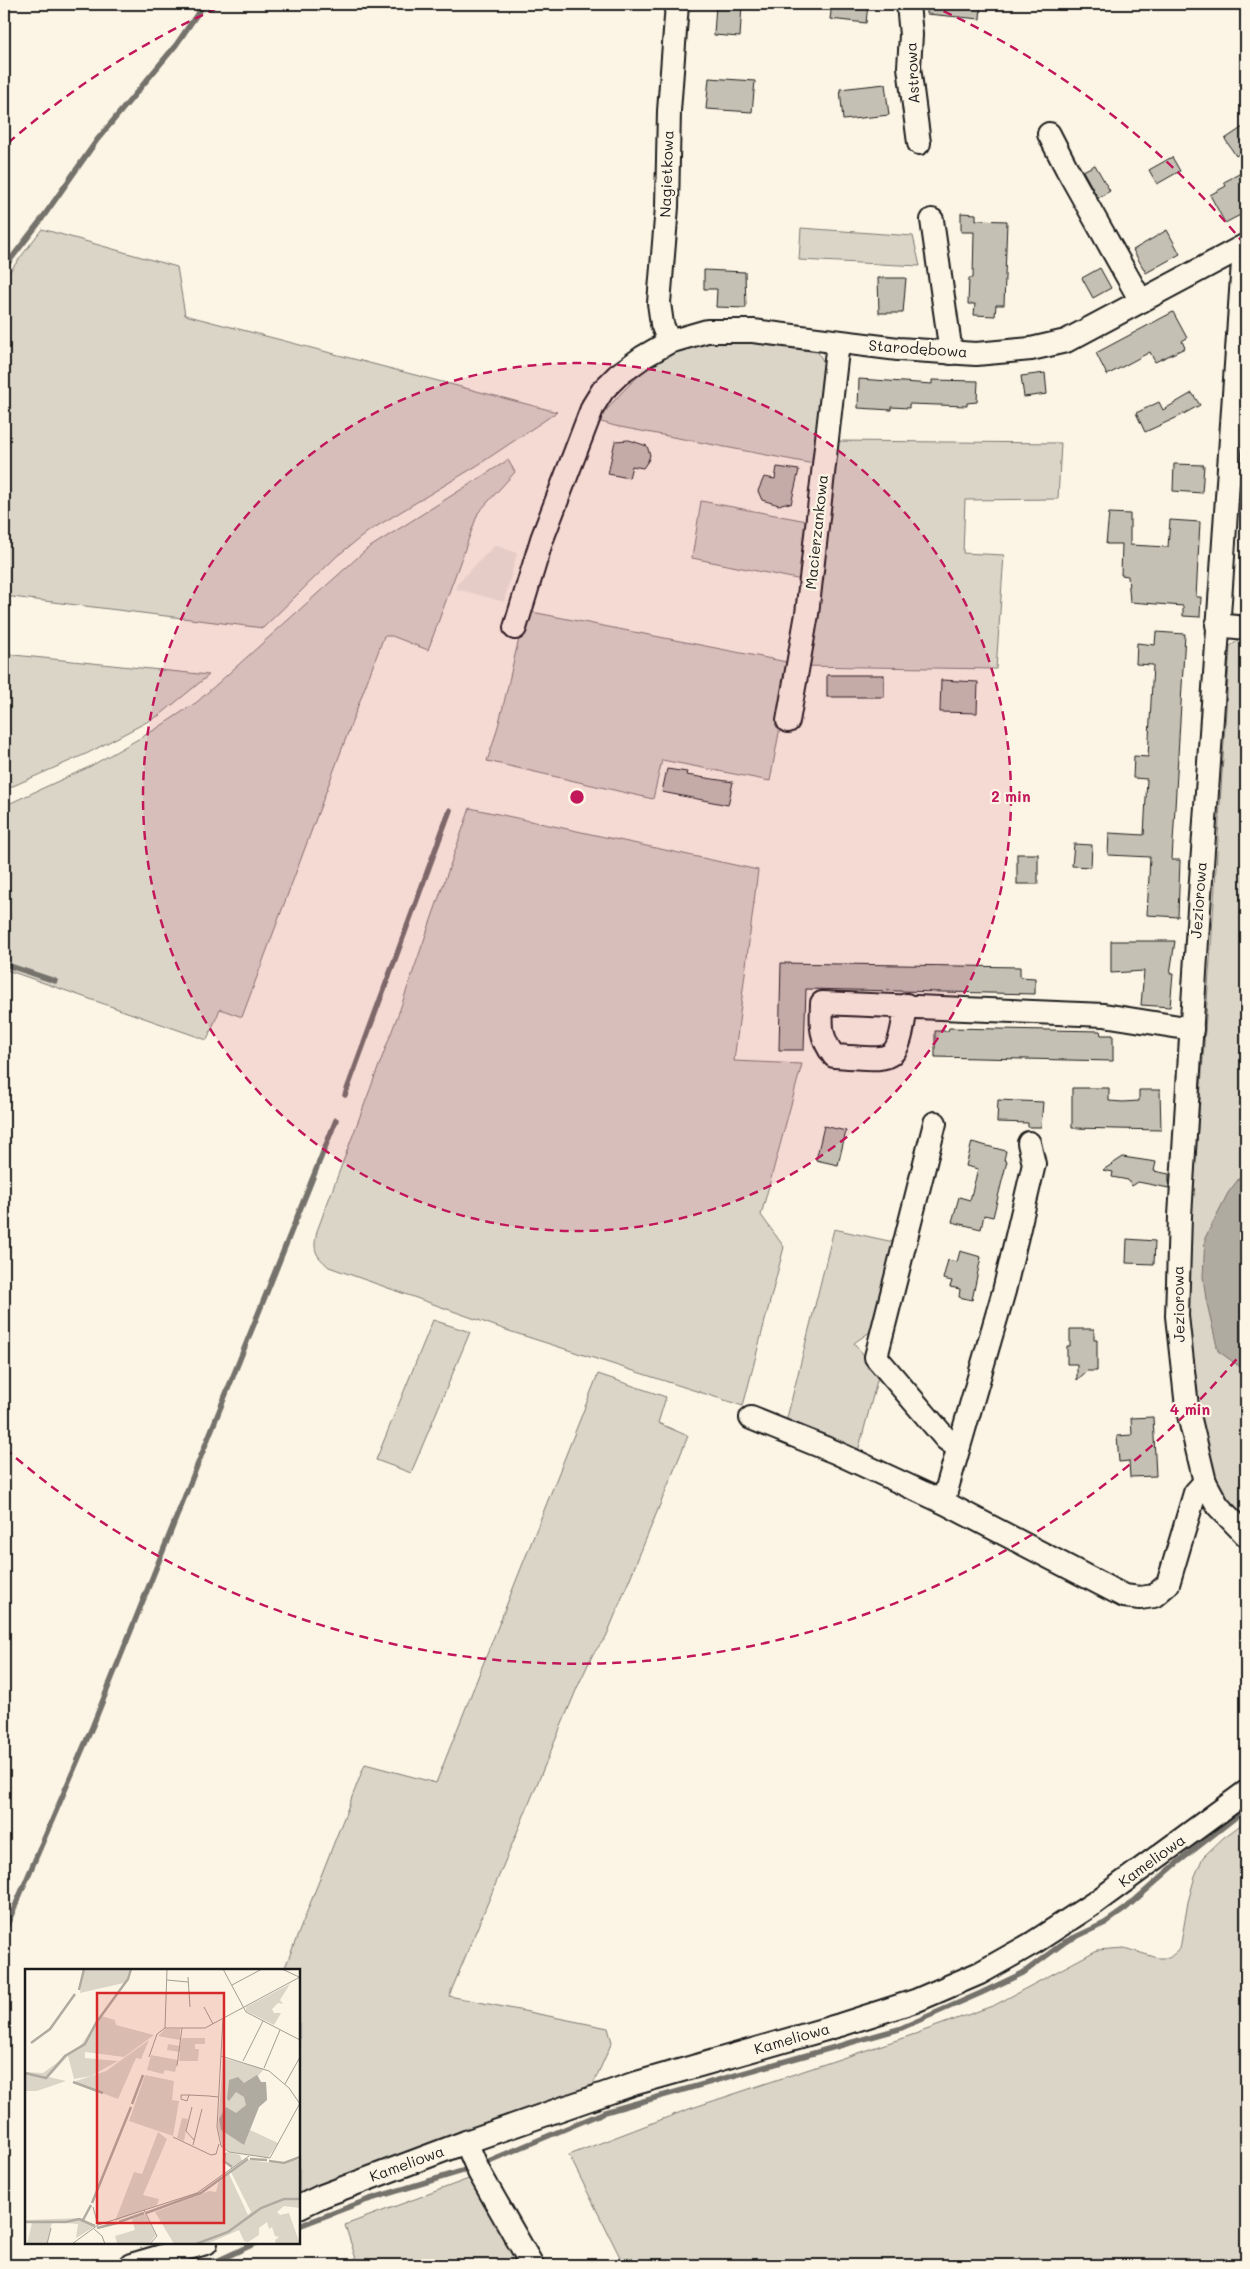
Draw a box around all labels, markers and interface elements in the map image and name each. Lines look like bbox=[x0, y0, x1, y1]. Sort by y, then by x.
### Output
street label: Astrowa bbox=[900, 42, 924, 104]
street label: Nagietkowa bbox=[654, 130, 678, 218]
street label: Starodębowa bbox=[868, 335, 968, 361]
street label: Macierzankowa bbox=[800, 473, 832, 590]
text: 2 min bbox=[991, 786, 1031, 806]
centre of rings bbox=[568, 788, 586, 806]
street label: Jeziorowa bbox=[1185, 861, 1211, 939]
street label: Jeziorowa bbox=[1167, 1265, 1189, 1343]
text: 4 min bbox=[1170, 1399, 1210, 1419]
street label: Kameliowa bbox=[1114, 1829, 1189, 1891]
inset map bbox=[25, 1969, 300, 2244]
street label: Kameliowa bbox=[752, 2018, 832, 2058]
street label: Kameliowa bbox=[367, 2140, 447, 2186]

